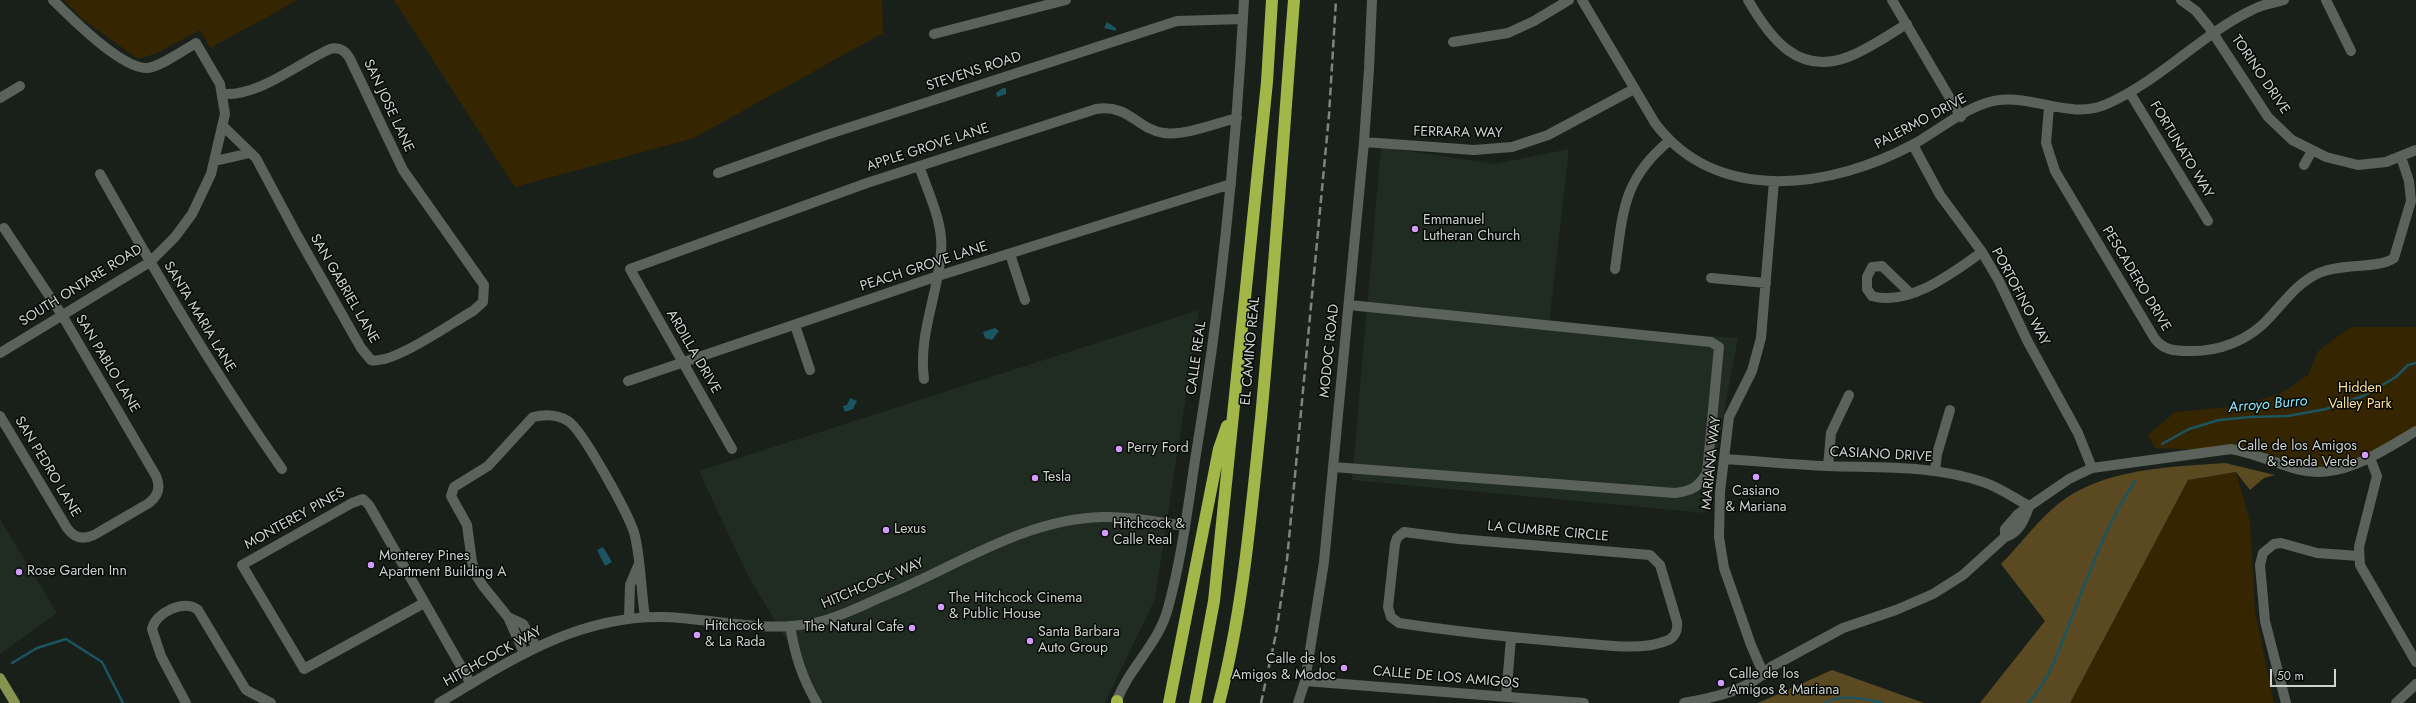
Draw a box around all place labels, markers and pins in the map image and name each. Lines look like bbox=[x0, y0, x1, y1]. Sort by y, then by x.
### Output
place label: Emmanuel Lutheran Church bbox=[1423, 213, 1520, 246]
marker: Emmanuel Lutheran Church bbox=[1410, 224, 1420, 234]
place label: Calle de los Amigos & Senda Verde bbox=[2238, 439, 2357, 472]
place label: Perry Ford bbox=[1127, 441, 1189, 457]
marker: Perry Ford bbox=[1114, 444, 1124, 454]
marker: Calle de los Amigos & Senda Verde bbox=[2360, 450, 2370, 460]
place label: Tesla bbox=[1043, 470, 1071, 486]
marker: Casiano & Mariana bbox=[1751, 472, 1761, 482]
marker: Tesla bbox=[1030, 473, 1040, 483]
place label: Casiano & Mariana bbox=[1726, 484, 1786, 516]
place label: Hitchcock & Calle Real bbox=[1113, 517, 1185, 550]
place label: Lexus bbox=[894, 522, 926, 538]
marker: Lexus bbox=[881, 525, 891, 535]
marker: Hitchcock & Calle Real bbox=[1100, 528, 1110, 538]
place label: Monterey Pines Apartment Building A bbox=[379, 549, 507, 582]
marker: Monterey Pines Apartment Building A bbox=[366, 560, 376, 570]
place label: Rose Garden Inn bbox=[27, 564, 127, 580]
marker: Rose Garden Inn bbox=[14, 567, 24, 577]
place label: The Hitchcock Cinema & Public House bbox=[949, 591, 1082, 624]
marker: The Hitchcock Cinema & Public House bbox=[936, 602, 946, 612]
place label: Hitchcock & La Rada bbox=[705, 619, 765, 652]
place label: The Natural Cafe bbox=[804, 620, 904, 636]
marker: The Natural Cafe bbox=[907, 623, 917, 633]
place label: Santa Barbara Auto Group bbox=[1038, 625, 1120, 658]
marker: Hitchcock & La Rada bbox=[692, 630, 702, 640]
marker: Santa Barbara Auto Group bbox=[1025, 636, 1035, 646]
place label: Calle de los Amigos & Modoc bbox=[1232, 652, 1336, 684]
marker: Calle de los Amigos & Modoc bbox=[1339, 663, 1349, 673]
place label: Calle de los Amigos & Mariana bbox=[1729, 667, 1839, 700]
marker: Calle de los Amigos & Mariana bbox=[1716, 678, 1726, 688]

